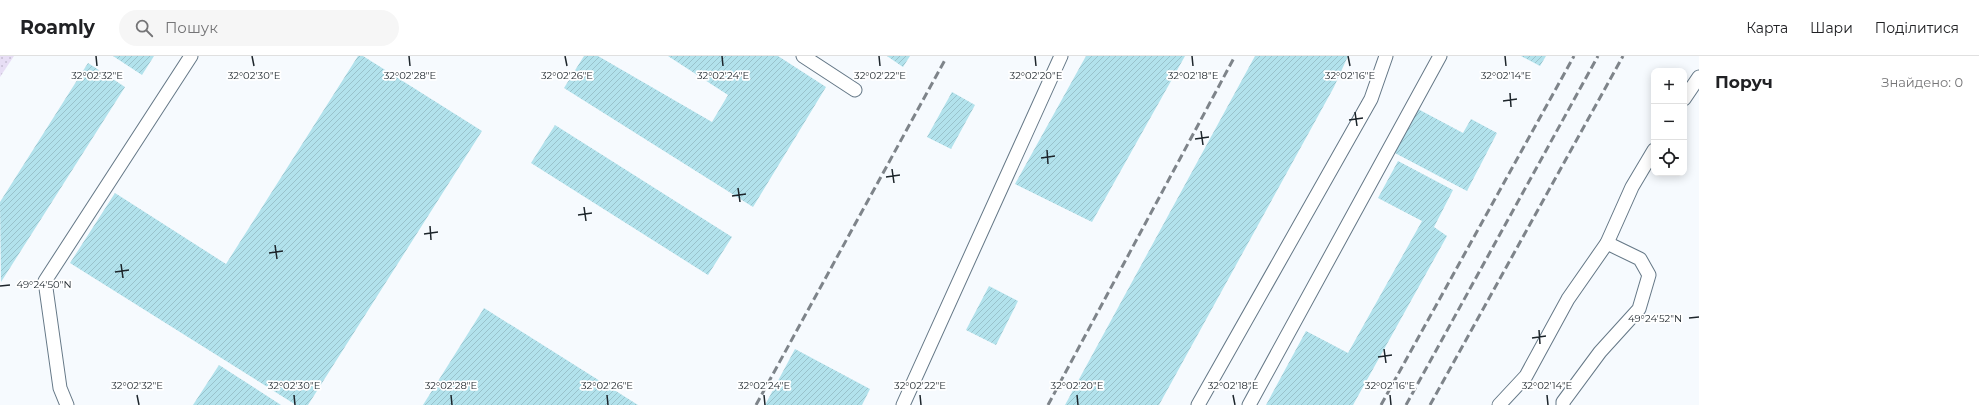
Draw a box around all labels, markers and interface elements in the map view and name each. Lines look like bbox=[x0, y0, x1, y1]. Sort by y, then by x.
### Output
search box bbox=[119, 10, 399, 46]
text: Roamly bbox=[20, 16, 95, 39]
icon: search bbox=[133, 17, 155, 39]
text: Пошук bbox=[165, 18, 218, 37]
text: Карта bbox=[1746, 19, 1788, 37]
text: Шари bbox=[1810, 19, 1853, 37]
text: Поділитися bbox=[1875, 19, 1959, 37]
map controls bbox=[1651, 68, 1687, 176]
button: + bbox=[1651, 68, 1687, 104]
text: 32°02'32"E bbox=[71, 69, 123, 82]
text: 32°02'30"E bbox=[228, 69, 281, 82]
text: 32°02'28"E bbox=[384, 69, 437, 82]
text: 32°02'26"E bbox=[541, 69, 593, 82]
text: 32°02'24"E bbox=[697, 69, 749, 82]
text: 32°02'22"E bbox=[854, 69, 906, 82]
text: 32°02'20"E bbox=[1010, 69, 1063, 82]
text: 32°02'18"E bbox=[1168, 69, 1219, 82]
text: 32°02'16"E bbox=[1325, 69, 1375, 82]
text: 32°02'14"E bbox=[1481, 69, 1532, 82]
text: Поруч bbox=[1715, 72, 1773, 92]
text: Знайдено: 0 bbox=[1881, 74, 1963, 90]
button: − bbox=[1651, 104, 1687, 140]
button: locate bbox=[1651, 140, 1687, 176]
text: 49°24'50"N bbox=[16, 278, 72, 291]
text: 49°24'52"N bbox=[1628, 312, 1682, 325]
text: 32°02'32"E bbox=[111, 379, 163, 392]
text: 32°02'30"E bbox=[268, 379, 321, 392]
text: 32°02'28"E bbox=[425, 379, 478, 392]
text: 32°02'26"E bbox=[581, 379, 633, 392]
text: 32°02'24"E bbox=[738, 379, 790, 392]
text: 32°02'22"E bbox=[894, 379, 946, 392]
text: 32°02'20"E bbox=[1051, 379, 1104, 392]
text: 32°02'18"E bbox=[1208, 379, 1259, 392]
text: 32°02'16"E bbox=[1365, 379, 1415, 392]
text: 32°02'14"E bbox=[1522, 379, 1573, 392]

